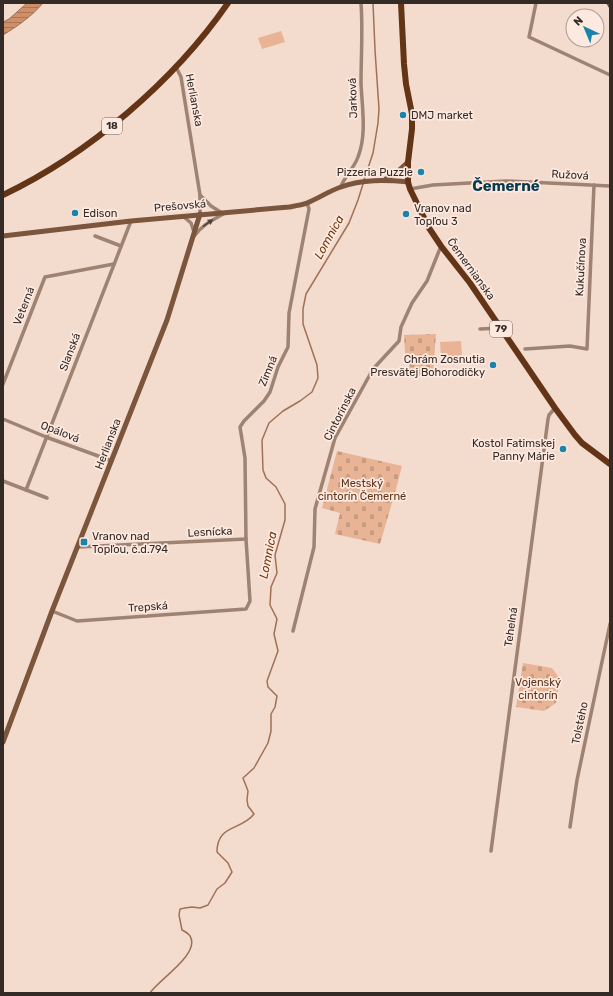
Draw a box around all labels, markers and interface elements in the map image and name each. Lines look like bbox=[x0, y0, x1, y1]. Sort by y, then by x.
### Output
north arrow bbox=[565, 8, 605, 48]
text: N bbox=[571, 14, 586, 29]
street label: Herlianska bbox=[183, 72, 205, 128]
street label: Jarková bbox=[346, 77, 360, 119]
place label: DMJ market bbox=[411, 109, 474, 122]
marker: DMJ market bbox=[398, 110, 408, 120]
road number: 18 bbox=[102, 118, 122, 134]
place label: Pizzeria Puzzle bbox=[337, 166, 413, 179]
marker: Pizzeria Puzzle bbox=[416, 167, 426, 177]
street label: Ružová bbox=[551, 168, 589, 182]
district label: Čemerné bbox=[472, 177, 540, 195]
street label: Prešovská bbox=[153, 197, 207, 215]
place label: Vranov nad Topľou 3 bbox=[414, 202, 472, 228]
place label: Edison bbox=[83, 207, 117, 220]
marker: Edison bbox=[70, 208, 80, 218]
marker: Vranov nad Topľou 3 bbox=[401, 209, 411, 219]
water label: Lomnica bbox=[311, 213, 347, 261]
one-way arrow bbox=[202, 219, 213, 227]
street label: Čemernianska bbox=[444, 236, 498, 302]
street label: Kukučínova bbox=[573, 237, 589, 297]
street label: Veterná bbox=[11, 285, 37, 327]
road number: 79 bbox=[490, 321, 512, 337]
street label: Slanská bbox=[57, 331, 83, 373]
place label: Chrám Zosnutia Presvätej Bohorodičky bbox=[370, 353, 485, 379]
street label: Zimná bbox=[256, 354, 280, 388]
marker: Chrám Zosnutia Presvätej Bohorodičky bbox=[488, 360, 498, 370]
street label: Cintorínska bbox=[321, 385, 359, 443]
street label: Herlianska bbox=[92, 417, 124, 471]
street label: Opálová bbox=[39, 419, 81, 445]
place label: Kostol Fatimskej Panny Márie bbox=[472, 437, 555, 463]
marker: Kostol Fatimskej Panny Márie bbox=[558, 444, 568, 454]
park label: Mestský cintorín Čemerné bbox=[318, 477, 406, 503]
street label: Lesnícka bbox=[187, 524, 233, 540]
place label: Vranov nad Topľou, č.d.794 bbox=[92, 530, 168, 556]
water label: Lomnica bbox=[257, 530, 279, 580]
marker: Vranov nad Topľou, č.d.794 bbox=[79, 537, 89, 547]
street label: Trepská bbox=[128, 599, 168, 615]
street label: Tehelná bbox=[502, 606, 520, 648]
park label: Vojenský cintorín bbox=[515, 676, 561, 702]
street label: Tolstého bbox=[569, 700, 591, 746]

